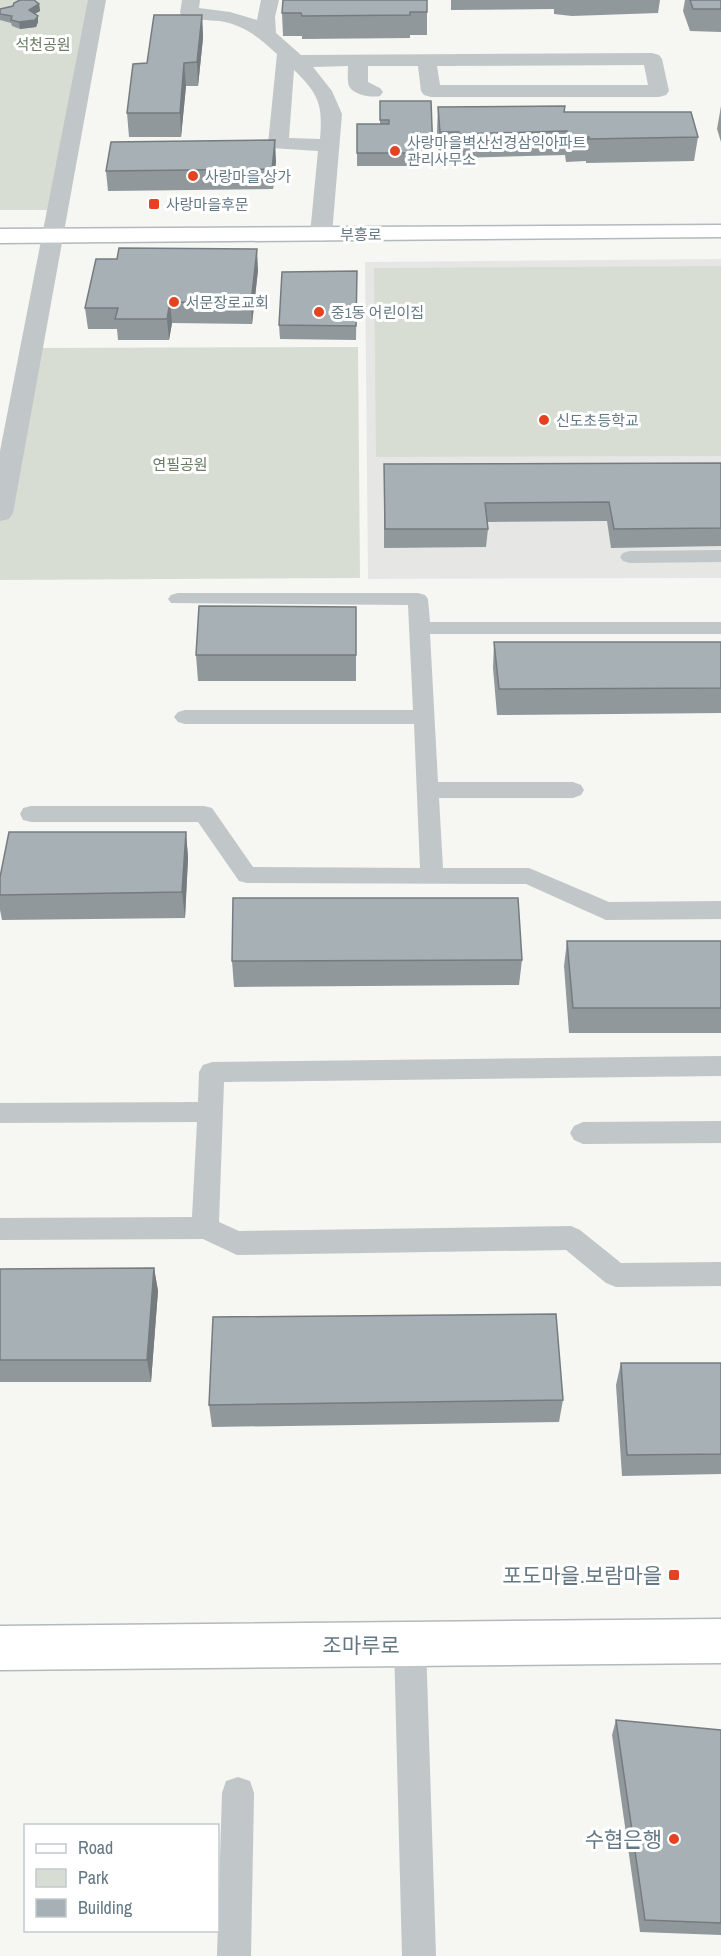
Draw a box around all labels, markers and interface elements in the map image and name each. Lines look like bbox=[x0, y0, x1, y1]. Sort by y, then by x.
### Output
park label: 석천공원 bbox=[15, 34, 71, 55]
place label: 사랑마을벽산선경삼익아파트 관리사무소 bbox=[407, 132, 587, 170]
marker: 사랑마을벽산선경삼익아파트 관리사무소 bbox=[388, 144, 402, 158]
place label: 사랑마을 상가 bbox=[205, 166, 291, 187]
marker: 사랑마을 상가 bbox=[186, 169, 200, 183]
place label: 사랑마을후문 bbox=[166, 194, 249, 215]
marker: 사랑마을후문 bbox=[147, 197, 161, 211]
street label: 부흥로 bbox=[340, 224, 382, 245]
place label: 서문장로교회 bbox=[186, 292, 269, 313]
marker: 서문장로교회 bbox=[167, 295, 181, 309]
place label: 중1동 어린이집 bbox=[331, 302, 424, 323]
marker: 중1동 어린이집 bbox=[312, 305, 326, 319]
place label: 신도초등학교 bbox=[556, 410, 639, 431]
marker: 신도초등학교 bbox=[537, 413, 551, 427]
park label: 연필공원 bbox=[152, 454, 208, 475]
place label: 포도마을.보람마을 bbox=[503, 1561, 662, 1590]
marker: 포도마을.보람마을 bbox=[667, 1568, 681, 1582]
street label: 조마루로 bbox=[322, 1631, 400, 1660]
legend bbox=[24, 1824, 219, 1932]
place label: 수협은행 bbox=[585, 1825, 662, 1854]
marker: 수협은행 bbox=[667, 1832, 681, 1846]
text: Road bbox=[78, 1835, 113, 1860]
text: Park bbox=[78, 1865, 109, 1890]
text: Building bbox=[78, 1895, 133, 1920]

